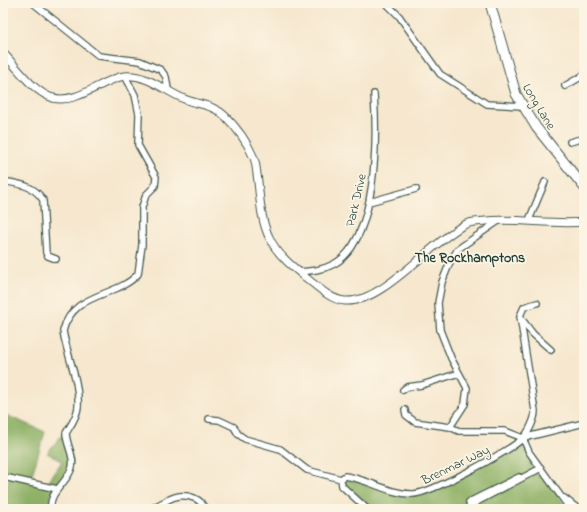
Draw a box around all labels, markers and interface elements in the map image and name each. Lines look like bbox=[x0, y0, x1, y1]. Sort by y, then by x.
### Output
street label: Long Lane bbox=[517, 80, 560, 134]
street label: Park Drive bbox=[341, 172, 372, 229]
district label: The Rockhamptons bbox=[415, 248, 525, 269]
street label: Brenmar Way bbox=[417, 441, 493, 491]

